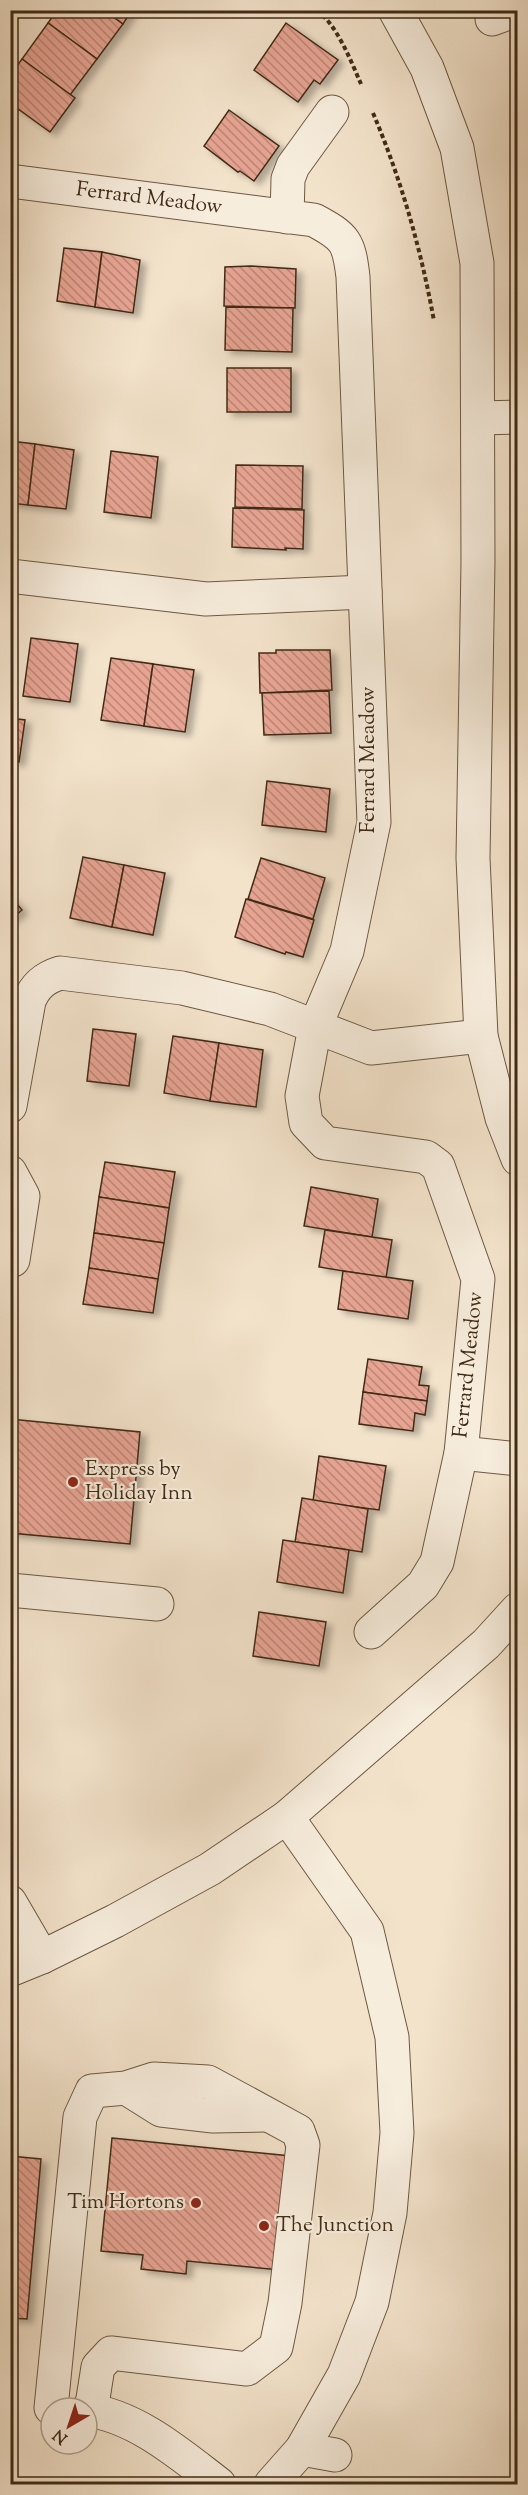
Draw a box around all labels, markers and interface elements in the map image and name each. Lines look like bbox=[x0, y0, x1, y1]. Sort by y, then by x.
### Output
street label: Ferrard Meadow bbox=[74, 175, 224, 223]
street label: Ferrard Meadow bbox=[354, 686, 384, 833]
street label: Ferrard Meadow bbox=[446, 1290, 492, 1440]
place label: Express by Holiday Inn bbox=[85, 1455, 193, 1509]
marker: Express by Holiday Inn bbox=[66, 1475, 80, 1489]
place label: Tim Hortons bbox=[67, 2188, 184, 2218]
marker: Tim Hortons bbox=[189, 2196, 203, 2210]
place label: The Junction bbox=[276, 2211, 394, 2241]
marker: The Junction bbox=[257, 2219, 271, 2233]
north arrow bbox=[39, 2396, 99, 2456]
text: N bbox=[49, 2423, 73, 2449]

